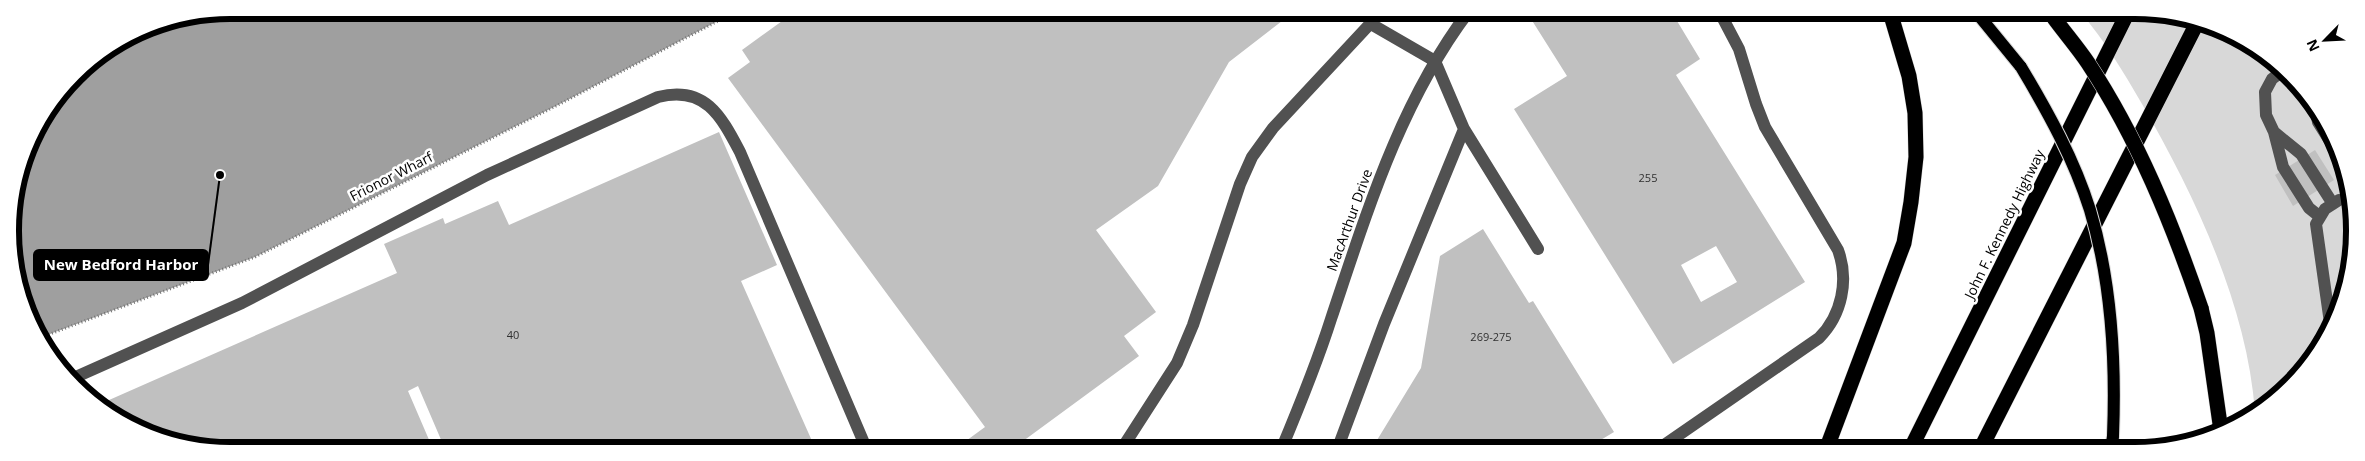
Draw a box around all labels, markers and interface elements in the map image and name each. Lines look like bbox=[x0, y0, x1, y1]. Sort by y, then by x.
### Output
north arrow bbox=[2300, 15, 2350, 65]
text: N bbox=[2302, 36, 2324, 55]
street label: John F. Kennedy Highway bbox=[1959, 145, 2049, 304]
street label: Frionor Wharf bbox=[346, 146, 437, 205]
street label: MacArthur Drive bbox=[1322, 166, 1376, 274]
house number: 255 bbox=[1639, 170, 1657, 185]
callout: New Bedford Harbor bbox=[34, 250, 208, 280]
text: New Bedford Harbor bbox=[44, 254, 198, 274]
house number: 40 bbox=[507, 327, 519, 342]
house number: 269-275 bbox=[1470, 329, 1512, 344]

